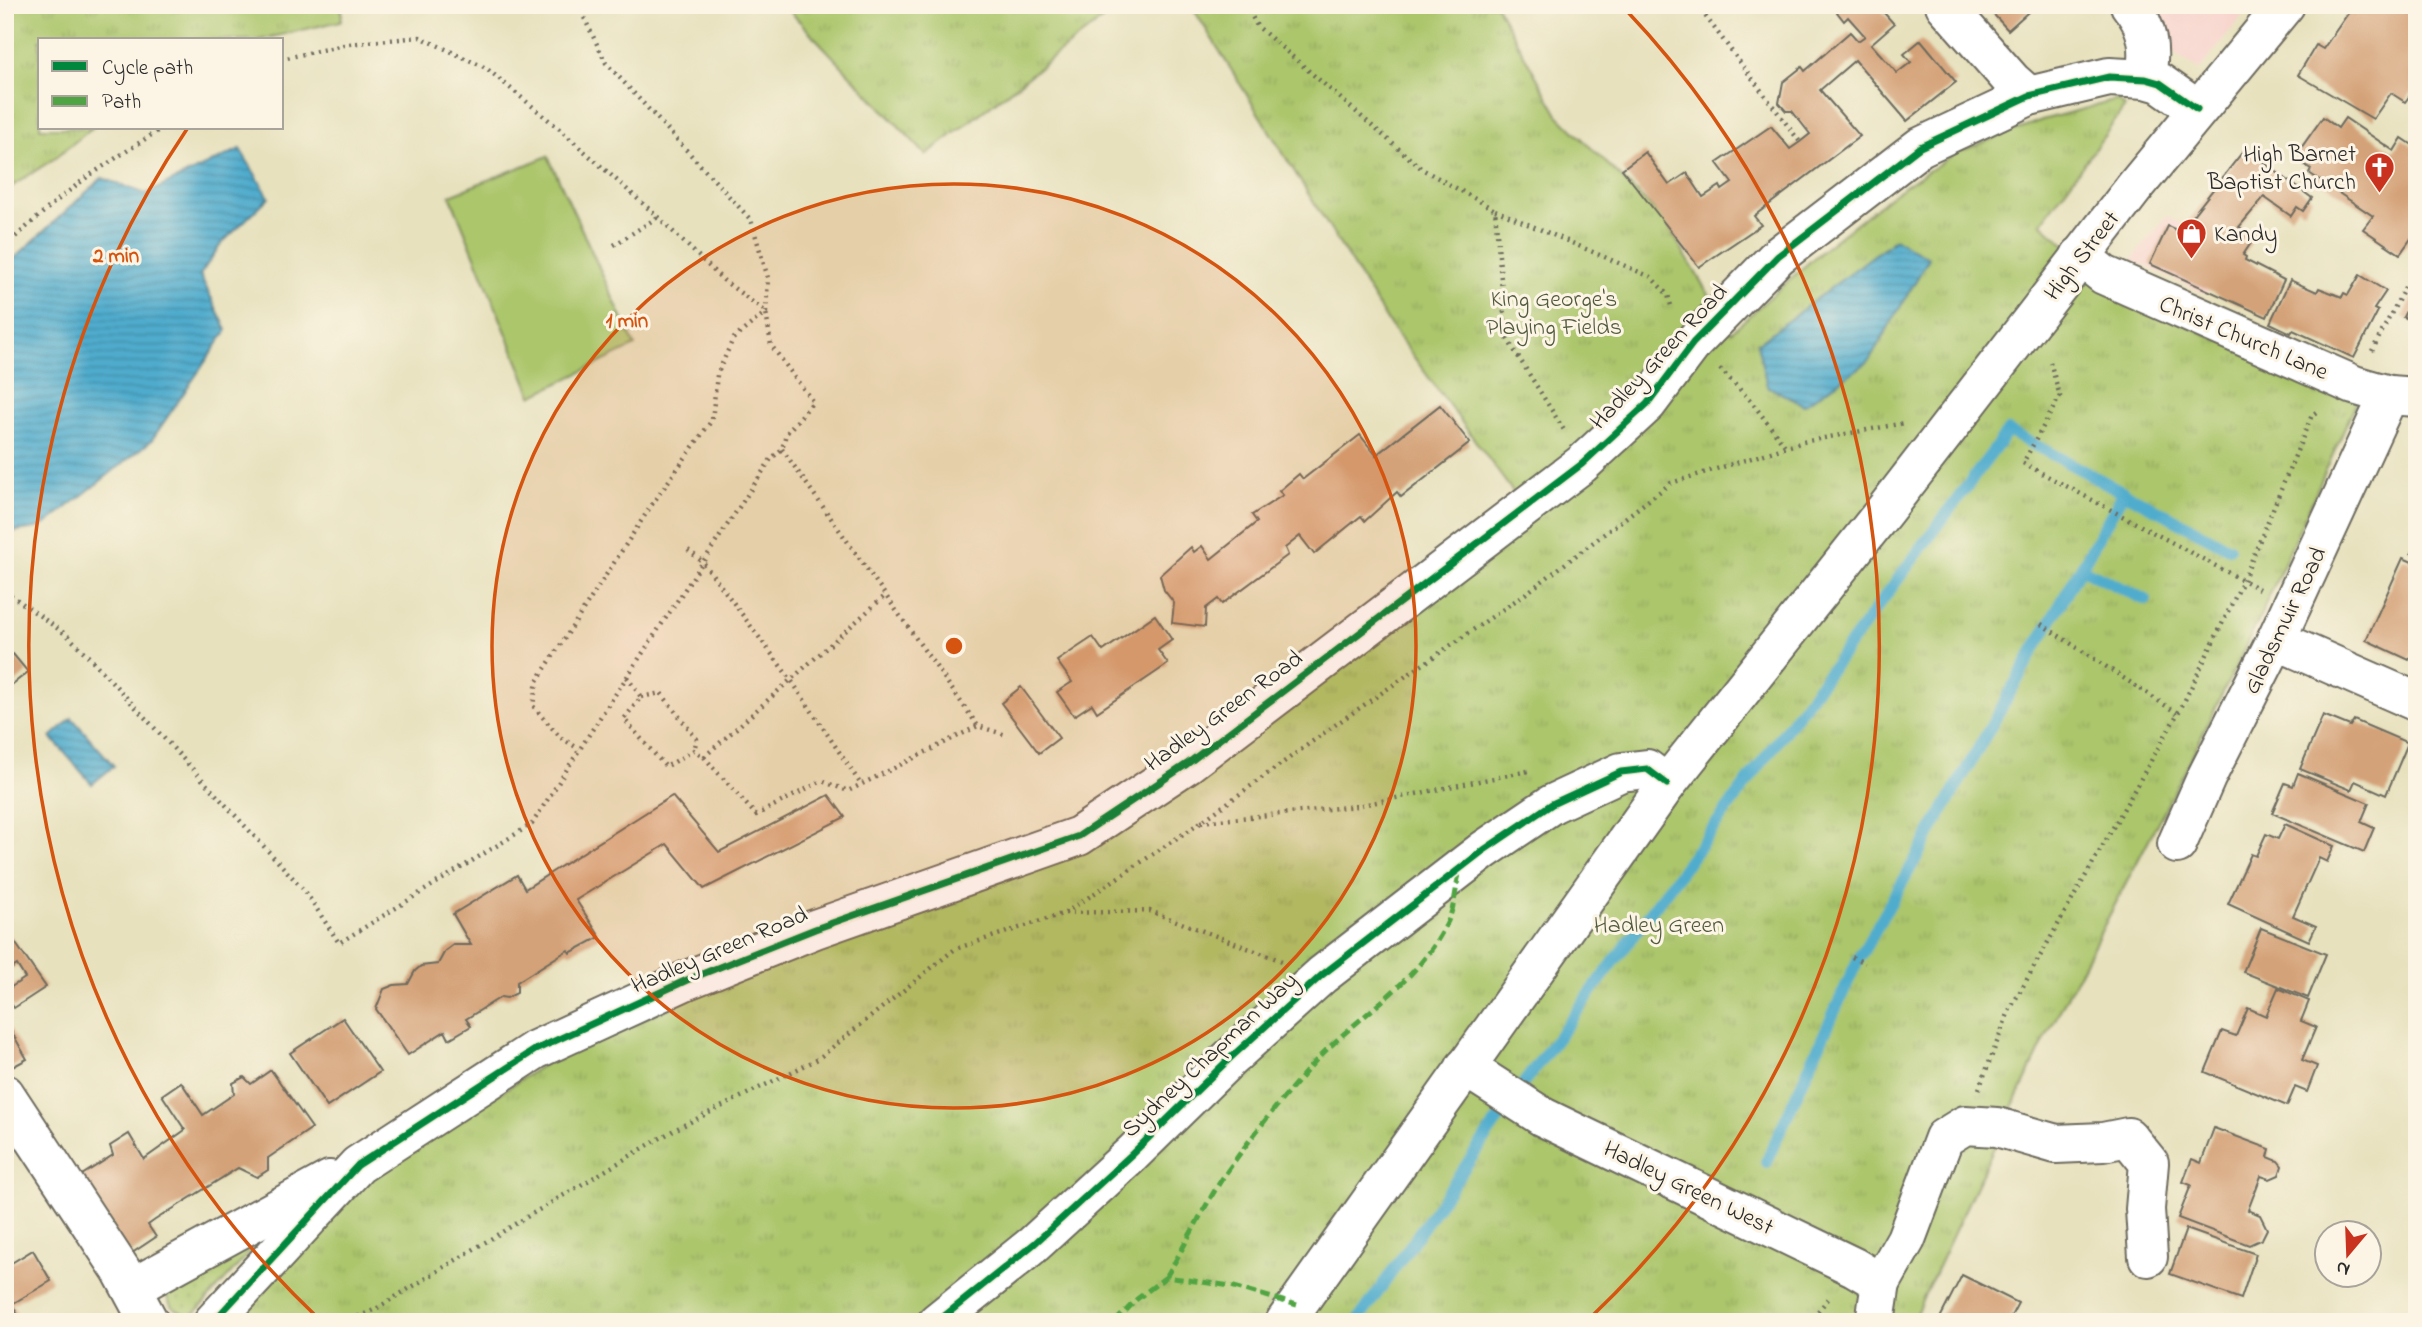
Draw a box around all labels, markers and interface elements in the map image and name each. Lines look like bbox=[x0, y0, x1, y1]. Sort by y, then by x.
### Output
legend bbox=[38, 38, 284, 130]
text: Cycle path bbox=[102, 54, 193, 86]
text: Path bbox=[102, 88, 141, 118]
place label: High Barnet Baptist Church bbox=[2206, 138, 2356, 201]
church icon: High Barnet Baptist Church bbox=[2362, 150, 2396, 194]
street label: High Street bbox=[2037, 204, 2129, 309]
shop icon: Kandy bbox=[2174, 216, 2208, 260]
place label: Kandy bbox=[2214, 218, 2277, 254]
text: 2 min bbox=[92, 242, 139, 272]
street label: Hadley Green Road bbox=[1583, 276, 1738, 439]
park label: King George's Playing Fields bbox=[1486, 283, 1622, 347]
street label: Christ Church Lane bbox=[2153, 288, 2333, 391]
text: 1 min bbox=[606, 307, 648, 337]
street label: Gladsmuir Road bbox=[2235, 541, 2337, 701]
centre of rings bbox=[942, 634, 966, 658]
street label: Hadley Green Road bbox=[1138, 642, 1312, 782]
street label: Hadley Green Road bbox=[626, 898, 814, 1005]
park label: Hadley Green bbox=[1594, 909, 1724, 945]
street label: Sydney Chapman Way bbox=[1115, 965, 1307, 1148]
street label: Hadley Green West bbox=[1596, 1133, 1779, 1247]
north arrow bbox=[2314, 1218, 2384, 1288]
text: N bbox=[2333, 1253, 2354, 1283]

